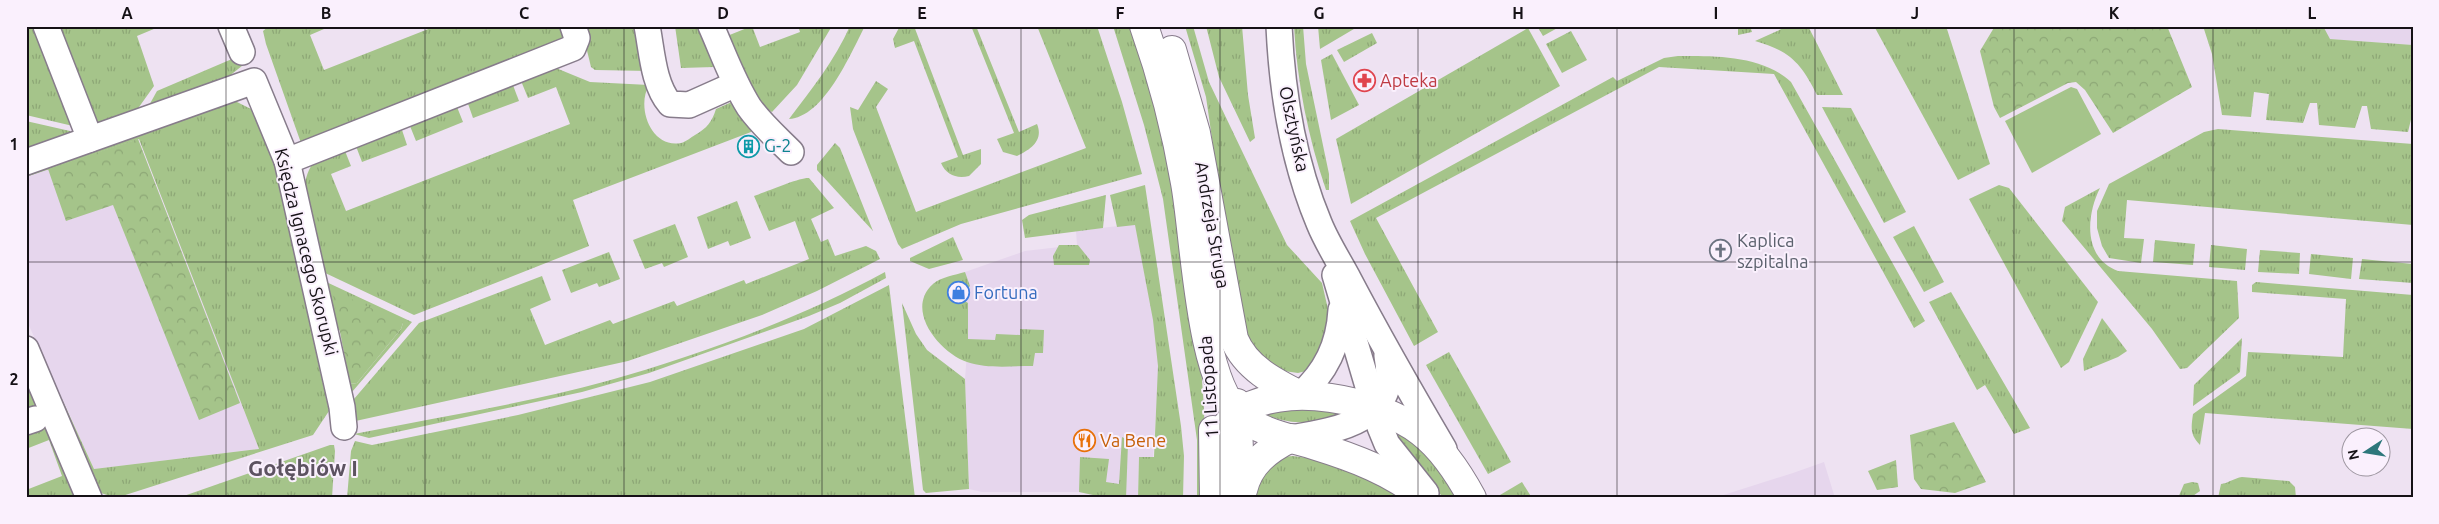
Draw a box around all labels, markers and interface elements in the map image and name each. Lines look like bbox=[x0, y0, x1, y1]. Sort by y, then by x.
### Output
text: A bbox=[121, 4, 133, 22]
text: B bbox=[321, 4, 331, 22]
text: C bbox=[519, 4, 529, 22]
text: D bbox=[717, 4, 729, 22]
text: E bbox=[917, 4, 927, 22]
text: F bbox=[1116, 4, 1125, 22]
text: G bbox=[1313, 4, 1325, 22]
text: H bbox=[1512, 4, 1524, 22]
text: I bbox=[1714, 4, 1718, 22]
text: J bbox=[1911, 4, 1919, 22]
text: K bbox=[2109, 4, 2120, 22]
text: L bbox=[2308, 4, 2317, 22]
pharmacy icon: Apteka bbox=[1352, 69, 1376, 93]
place label: Apteka bbox=[1380, 70, 1438, 90]
street label: Olsztyńska bbox=[1276, 84, 1314, 173]
building icon: G-2 bbox=[736, 134, 760, 158]
text: 1 bbox=[9, 135, 19, 153]
place label: G-2 bbox=[764, 135, 791, 155]
street label: Księdza Ignacego Skorupki bbox=[272, 146, 342, 358]
street label: Andrzeja Struga bbox=[1192, 160, 1234, 290]
place label: Kaplica szpitalna bbox=[1737, 230, 1809, 271]
church icon: Kaplica szpitalna bbox=[1709, 239, 1733, 263]
shop icon: Fortuna bbox=[946, 281, 970, 305]
place label: Fortuna bbox=[974, 282, 1038, 302]
street label: 11 Listopada bbox=[1194, 335, 1222, 439]
text: 2 bbox=[9, 370, 19, 388]
north arrow bbox=[2342, 426, 2392, 476]
restaurant icon: Va Bene bbox=[1072, 429, 1096, 453]
place label: Va Bene bbox=[1100, 430, 1166, 450]
text: N bbox=[2344, 448, 2362, 461]
district label: Gołębiów I bbox=[248, 455, 358, 481]

